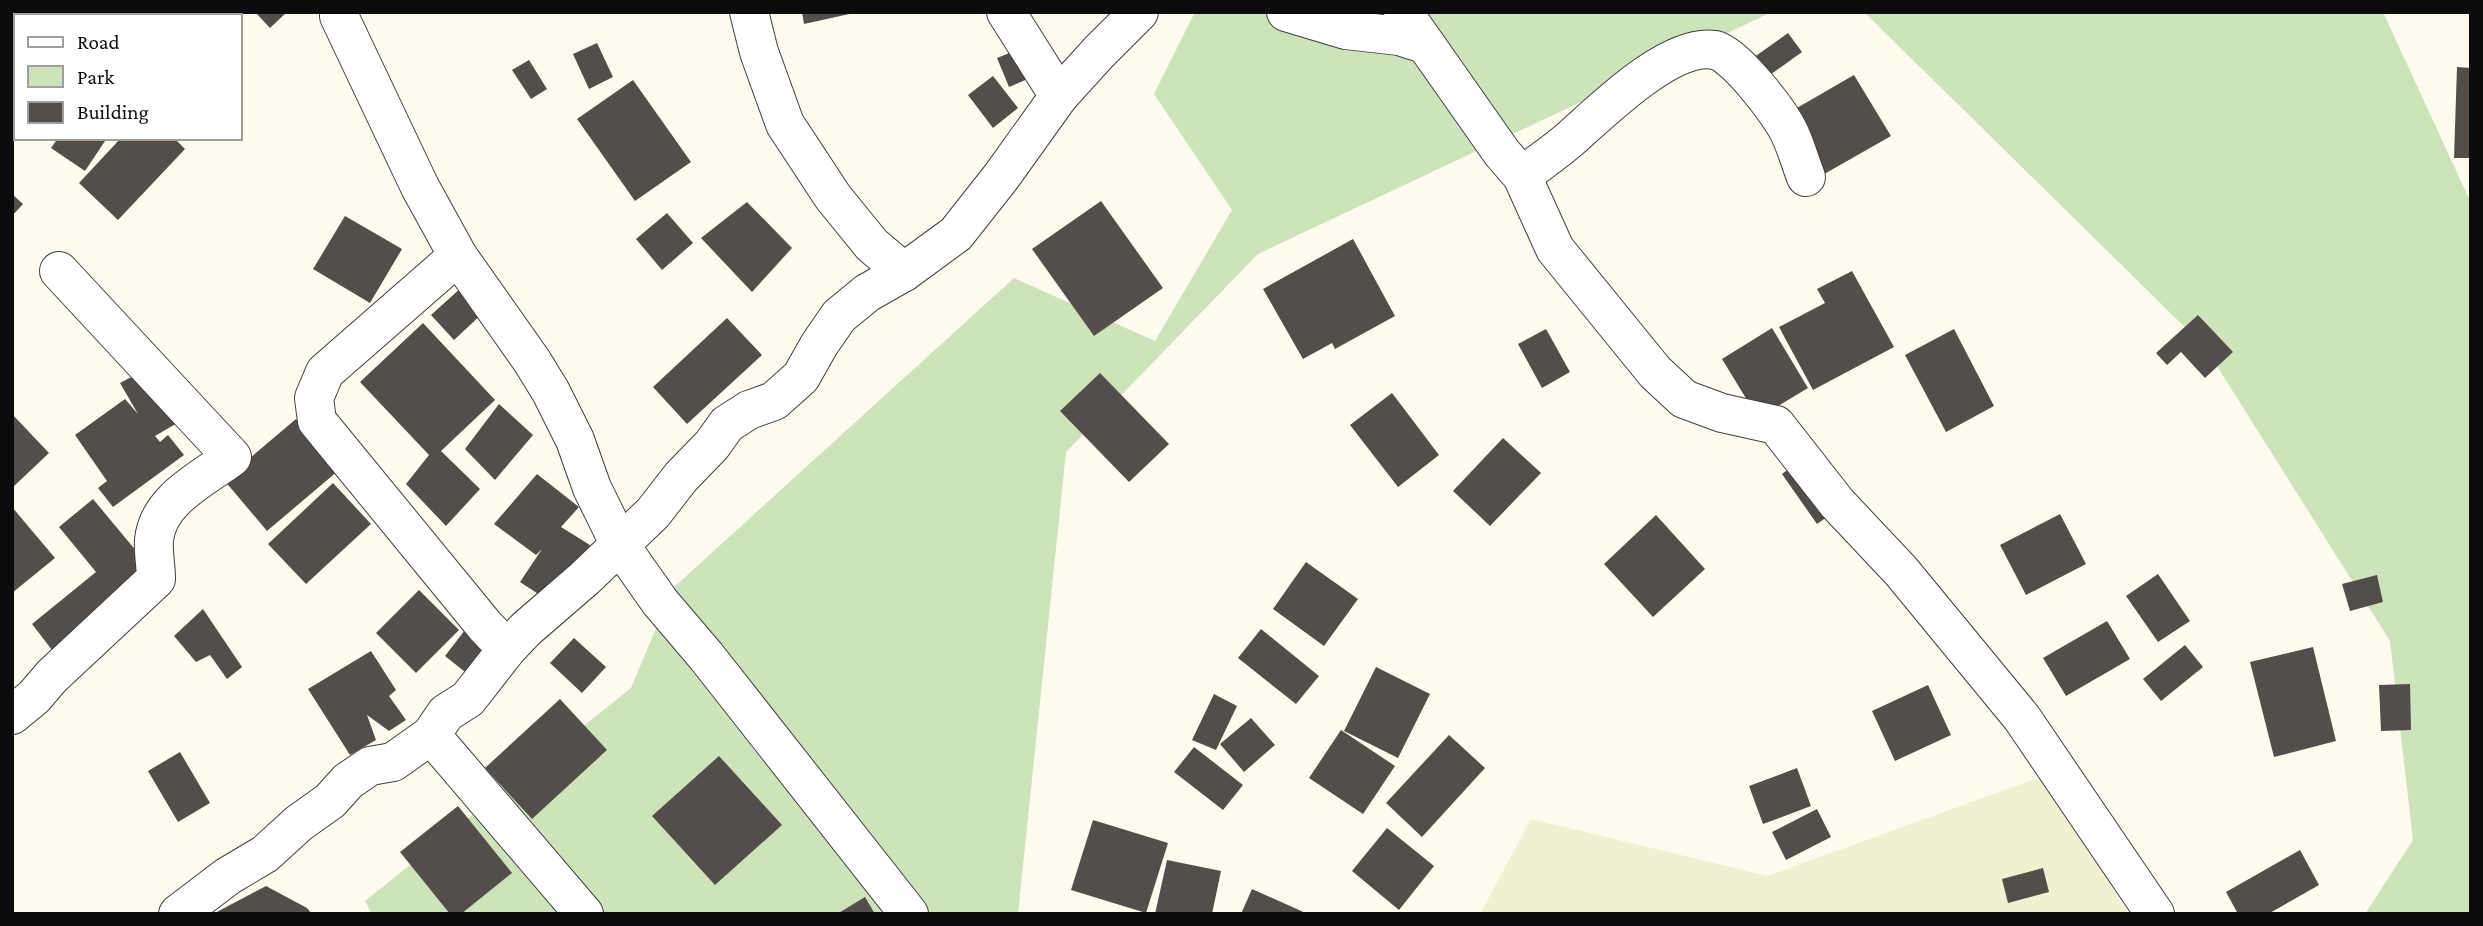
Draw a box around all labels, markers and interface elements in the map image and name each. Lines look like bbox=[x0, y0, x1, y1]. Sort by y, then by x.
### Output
legend bbox=[14, 14, 242, 140]
text: Road bbox=[77, 30, 120, 54]
text: Park bbox=[77, 65, 114, 89]
text: Building bbox=[77, 100, 149, 124]

